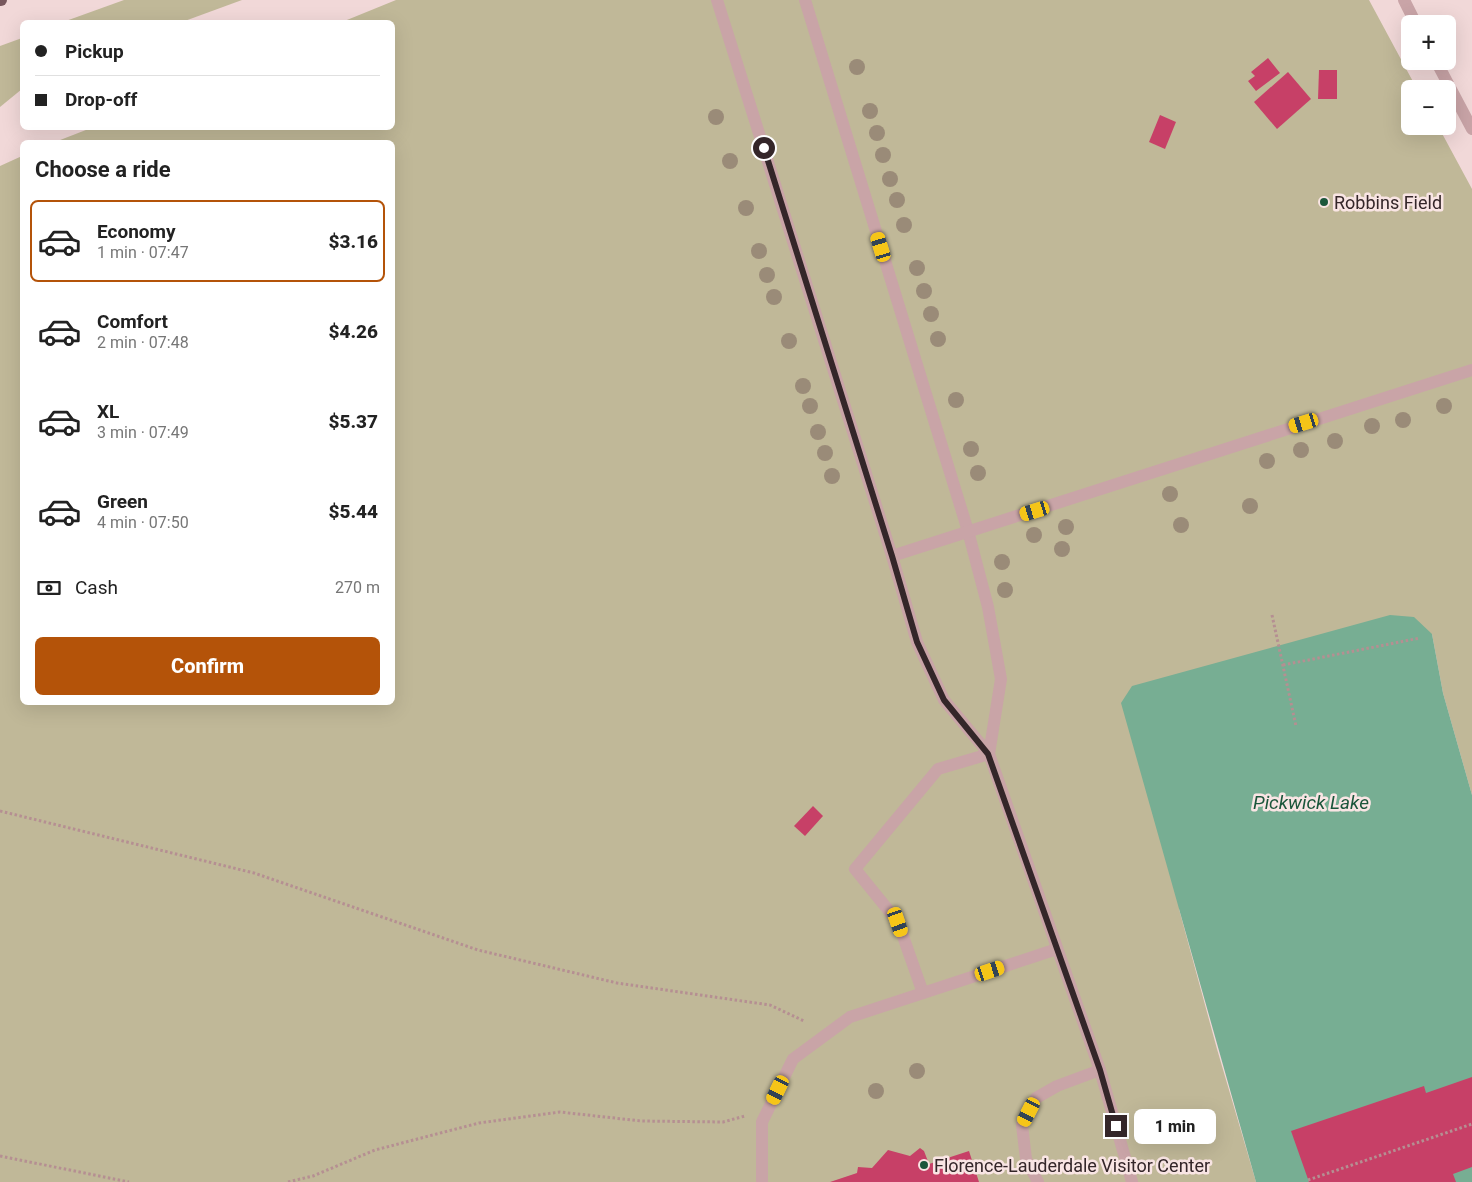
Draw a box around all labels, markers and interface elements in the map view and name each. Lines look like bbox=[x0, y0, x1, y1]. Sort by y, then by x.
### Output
map controls bbox=[1401, 15, 1456, 135]
button: + bbox=[1401, 15, 1456, 70]
text: Pickup bbox=[65, 40, 124, 63]
button: − bbox=[1401, 80, 1456, 135]
text: Drop-off bbox=[65, 88, 137, 111]
route start bbox=[753, 137, 775, 159]
text: Choose a ride bbox=[35, 157, 171, 182]
place label: Robbins Field bbox=[1334, 192, 1442, 213]
marker: Robbins Field bbox=[1318, 196, 1330, 208]
icon: car bbox=[37, 219, 82, 264]
text: Economy bbox=[97, 220, 176, 243]
text: $3.16 bbox=[329, 230, 378, 253]
car bbox=[869, 230, 892, 264]
text: 1 min · 07:47 bbox=[97, 243, 189, 262]
icon: car bbox=[37, 309, 82, 354]
text: Comfort bbox=[97, 310, 168, 333]
text: $4.26 bbox=[329, 320, 378, 343]
text: 2 min · 07:48 bbox=[97, 333, 189, 352]
icon: car bbox=[37, 399, 82, 444]
text: XL bbox=[97, 400, 119, 423]
text: $5.37 bbox=[329, 410, 378, 433]
car bbox=[1287, 411, 1320, 435]
text: 3 min · 07:49 bbox=[97, 423, 189, 442]
icon: car bbox=[37, 489, 82, 534]
text: Green bbox=[97, 490, 148, 513]
car bbox=[1018, 499, 1051, 523]
text: $5.44 bbox=[329, 500, 378, 523]
text: 4 min · 07:50 bbox=[97, 513, 189, 532]
icon: cash bbox=[35, 574, 63, 602]
text: Cash bbox=[75, 576, 118, 599]
text: 270 m bbox=[335, 578, 380, 597]
button: Confirm bbox=[35, 637, 380, 695]
water label: Pickwick Lake bbox=[1253, 791, 1369, 814]
car bbox=[886, 905, 909, 939]
car bbox=[973, 959, 1006, 983]
car bbox=[764, 1073, 791, 1107]
car bbox=[1015, 1095, 1042, 1129]
callout: 1 min bbox=[1134, 1108, 1216, 1144]
route end bbox=[1105, 1115, 1127, 1137]
text: 1 min bbox=[1155, 1117, 1195, 1136]
place label: Florence-Lauderdale Visitor Center bbox=[934, 1155, 1210, 1176]
marker: Florence-Lauderdale Visitor Center bbox=[918, 1159, 930, 1171]

